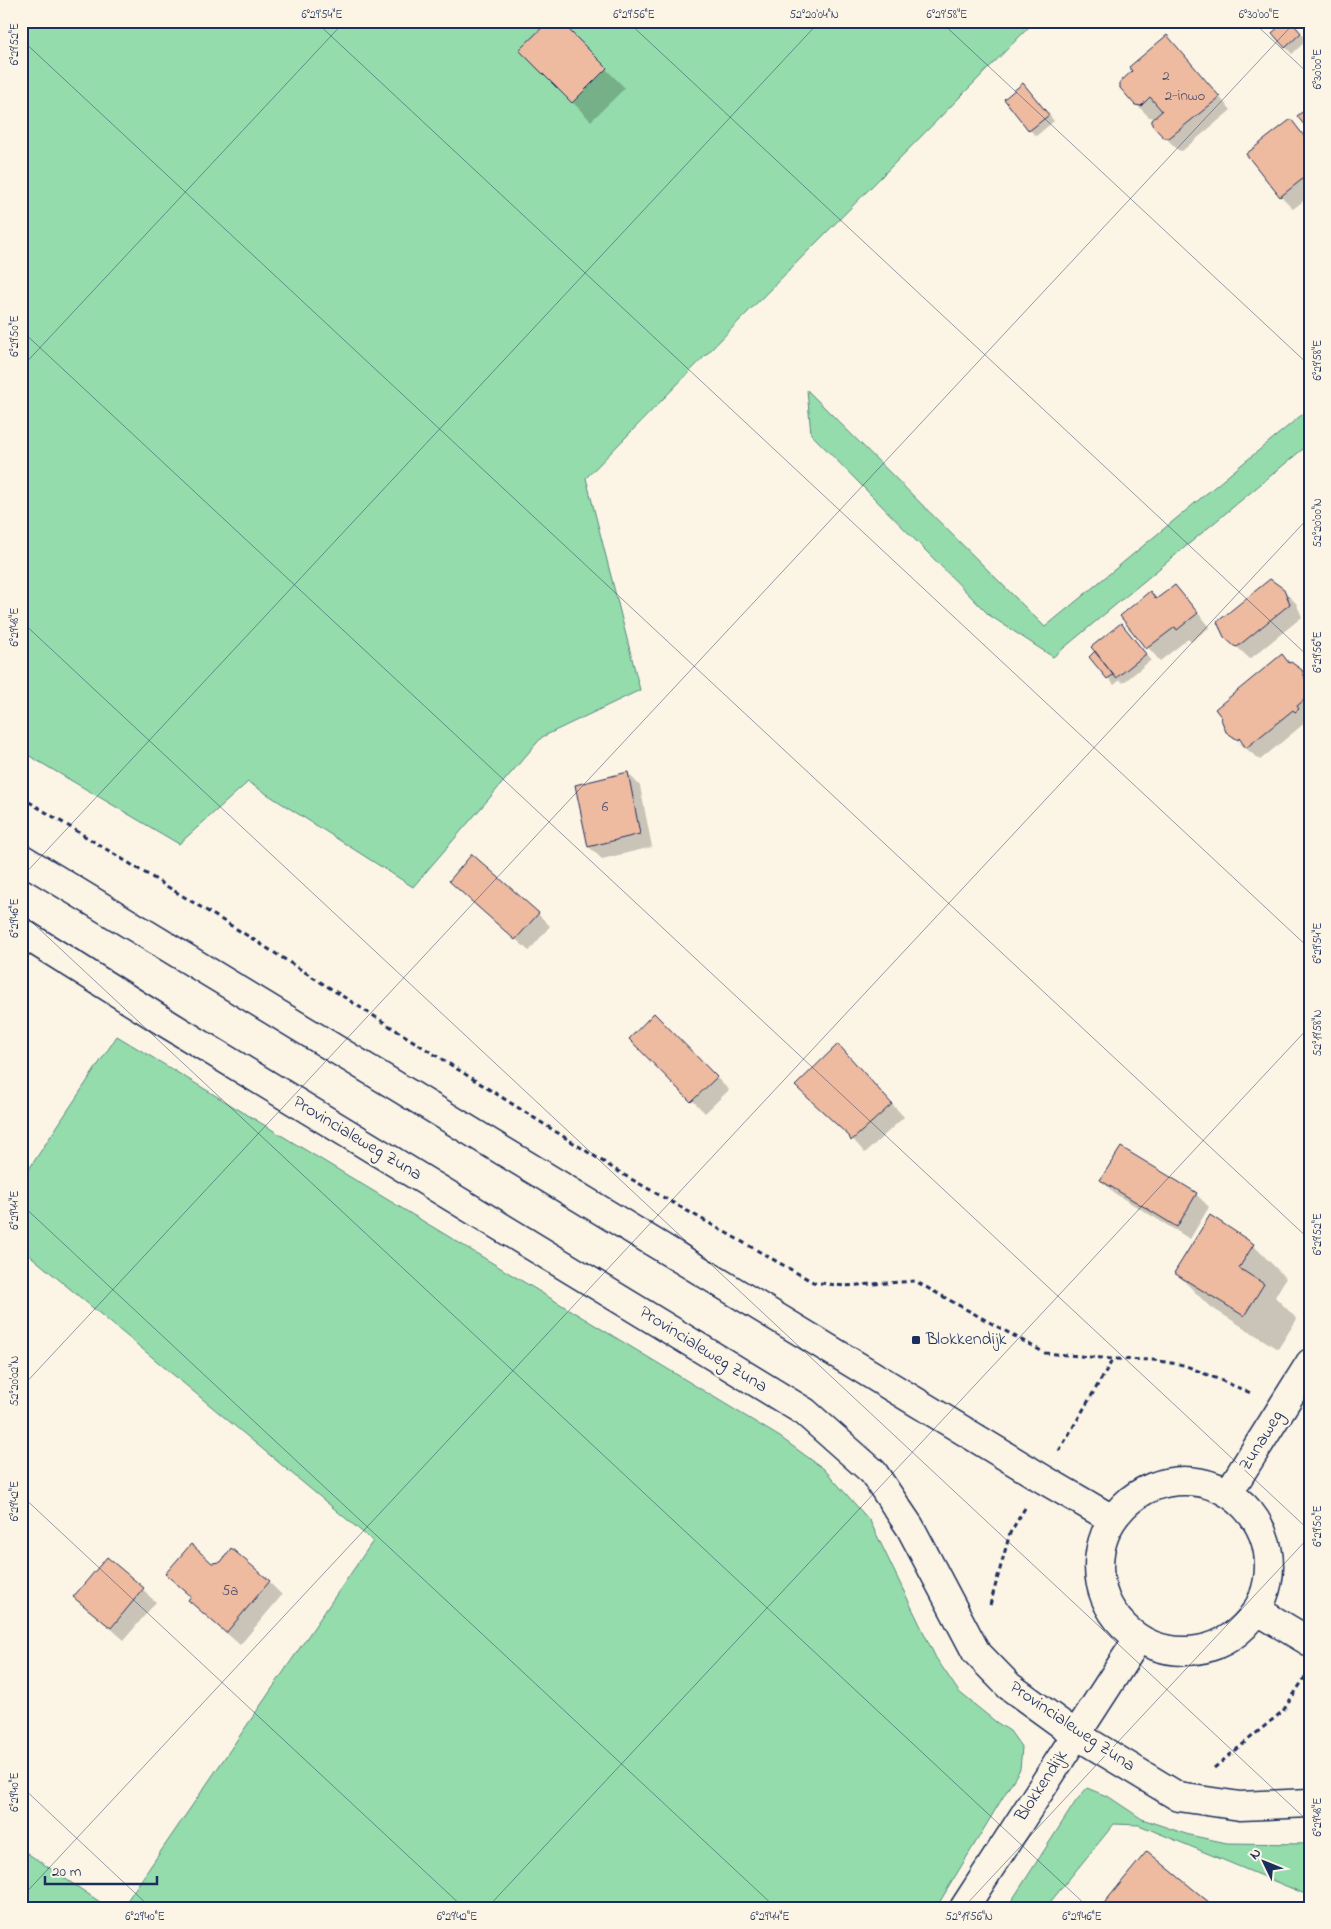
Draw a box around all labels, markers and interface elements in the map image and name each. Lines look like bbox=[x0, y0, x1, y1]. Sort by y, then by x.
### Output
text: 6°29'54"E bbox=[301, 6, 343, 24]
text: 6°29'56"E bbox=[613, 6, 655, 24]
text: 52°20'04"N bbox=[789, 6, 839, 24]
text: 6°29'58"E bbox=[927, 6, 967, 24]
text: 6°30'00"E bbox=[1239, 6, 1279, 24]
text: 6°29'52"E bbox=[6, 23, 24, 65]
text: 6°30'00"E bbox=[1309, 49, 1327, 89]
house number: 2 bbox=[1162, 65, 1170, 87]
house number: 2-inwo bbox=[1165, 85, 1206, 107]
text: 6°29'50"E bbox=[6, 315, 24, 357]
text: 6°29'58"E bbox=[1309, 340, 1327, 380]
text: 52°20'00"N bbox=[1309, 498, 1327, 548]
text: 6°29'48"E bbox=[6, 608, 24, 646]
text: 6°29'56"E bbox=[1309, 631, 1327, 673]
house number: 6 bbox=[602, 796, 609, 818]
text: 6°29'46"E bbox=[6, 898, 24, 938]
text: 6°29'54"E bbox=[1309, 922, 1327, 964]
text: 52°19'58"N bbox=[1309, 1009, 1327, 1057]
street label: Provincialeweg Zuna bbox=[287, 1090, 427, 1189]
text: 6°29'44"E bbox=[6, 1190, 24, 1230]
text: 6°29'52"E bbox=[1309, 1213, 1327, 1255]
street label: Provincialeweg Zuna bbox=[633, 1300, 772, 1401]
place label: Blokkendijk bbox=[925, 1327, 1007, 1353]
marker: Blokkendijk bbox=[910, 1334, 922, 1346]
text: 52°20'02"N bbox=[6, 1356, 24, 1406]
street label: Zunaweg bbox=[1233, 1406, 1292, 1477]
text: 6°29'42"E bbox=[6, 1481, 24, 1521]
text: 6°29'50"E bbox=[1309, 1505, 1327, 1547]
house number: 5a bbox=[222, 1580, 238, 1602]
street label: Provincialeweg Zuna bbox=[1003, 1675, 1140, 1780]
street label: Blokkendijk bbox=[1009, 1745, 1075, 1828]
text: 6°29'40"E bbox=[6, 1772, 24, 1812]
text: 6°29'48"E bbox=[1309, 1798, 1327, 1836]
north arrow bbox=[1238, 1836, 1288, 1886]
text: N bbox=[1245, 1844, 1266, 1865]
scale bar bbox=[45, 1854, 158, 1886]
text: 20 m bbox=[52, 1861, 82, 1883]
text: 6°29'40"E bbox=[125, 1908, 165, 1926]
text: 6°29'42"E bbox=[437, 1908, 477, 1926]
text: 6°29'44"E bbox=[750, 1908, 790, 1926]
text: 52°19'56"N bbox=[945, 1908, 993, 1926]
text: 6°29'46"E bbox=[1062, 1908, 1102, 1926]

